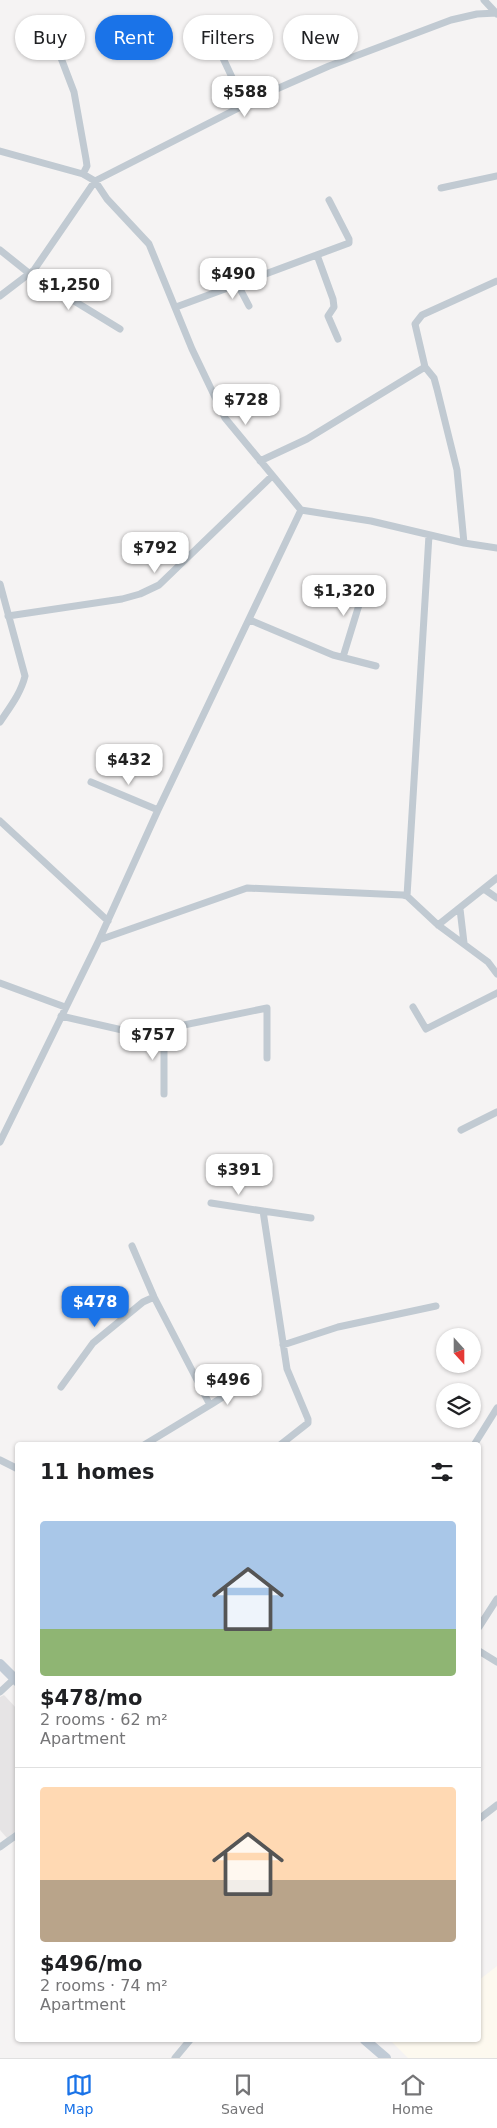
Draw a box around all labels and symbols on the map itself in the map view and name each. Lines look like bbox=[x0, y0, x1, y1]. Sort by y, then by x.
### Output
pin: $588 bbox=[215, 76, 275, 118]
pin: $490 bbox=[203, 258, 263, 300]
pin: $1,250 bbox=[28, 268, 110, 311]
pin: $728 bbox=[216, 384, 276, 426]
pin: $792 bbox=[125, 532, 185, 574]
pin: $1,320 bbox=[303, 574, 385, 617]
pin: $432 bbox=[99, 744, 159, 786]
pin: $757 bbox=[123, 1018, 183, 1061]
pin: $391 bbox=[209, 1154, 269, 1196]
pin: $478 bbox=[65, 1286, 125, 1328]
north arrow bbox=[436, 1328, 481, 1372]
pin: $496 bbox=[198, 1364, 258, 1406]

